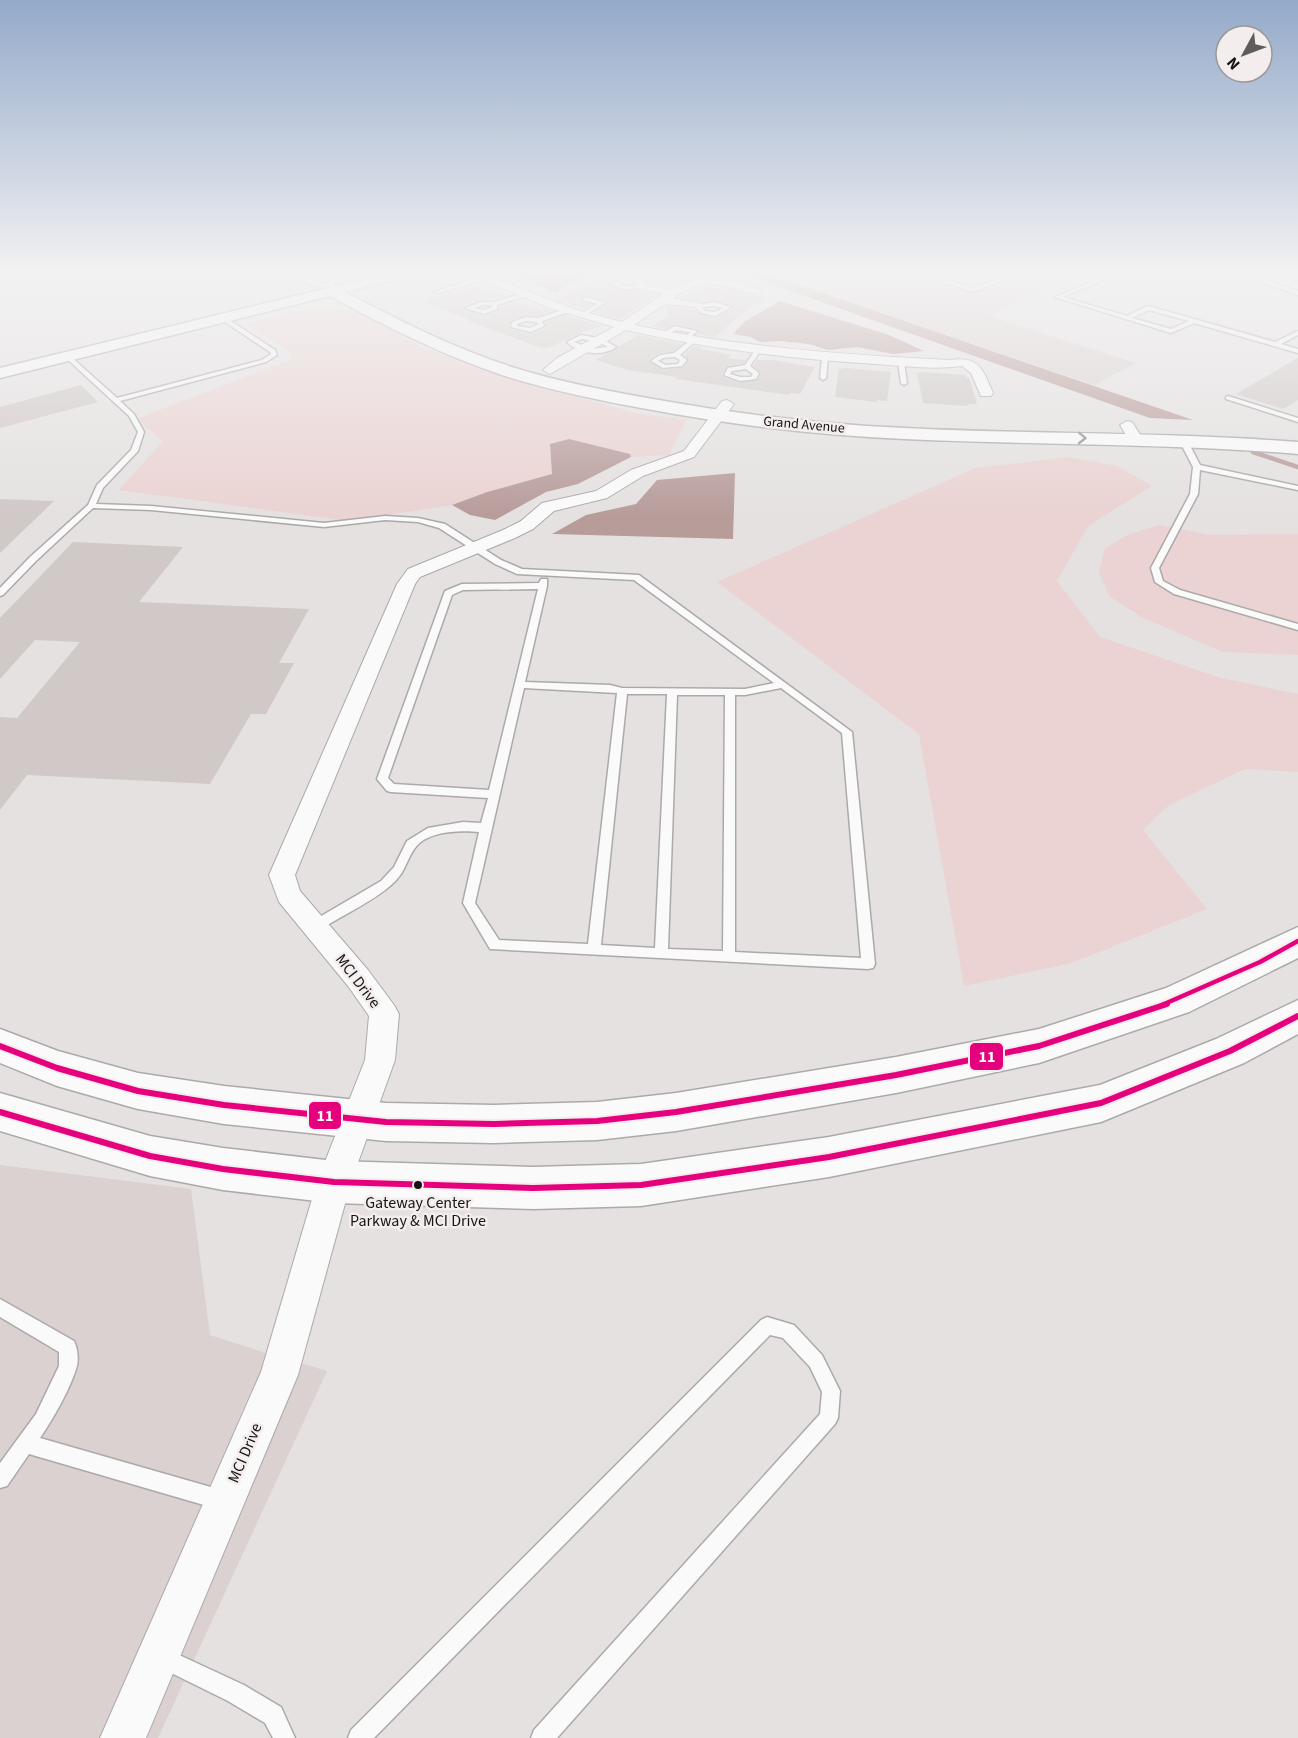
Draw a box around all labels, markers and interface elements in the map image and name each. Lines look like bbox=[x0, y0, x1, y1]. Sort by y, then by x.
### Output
north arrow bbox=[1214, 24, 1274, 84]
text: N bbox=[1222, 52, 1245, 74]
street label: Grand Avenue bbox=[762, 411, 846, 439]
one-way arrow bbox=[1078, 431, 1087, 444]
street label: MCI Drive bbox=[330, 949, 386, 1013]
line badge: 11 bbox=[969, 1042, 1004, 1071]
text: 11 bbox=[979, 1046, 995, 1068]
line badge: 11 bbox=[308, 1101, 342, 1130]
text: 11 bbox=[317, 1105, 333, 1127]
marker: Gateway Center Parkway & MCI Drive bbox=[412, 1179, 424, 1191]
place label: Gateway Center Parkway & MCI Drive bbox=[350, 1192, 486, 1232]
street label: MCI Drive bbox=[223, 1420, 267, 1486]

